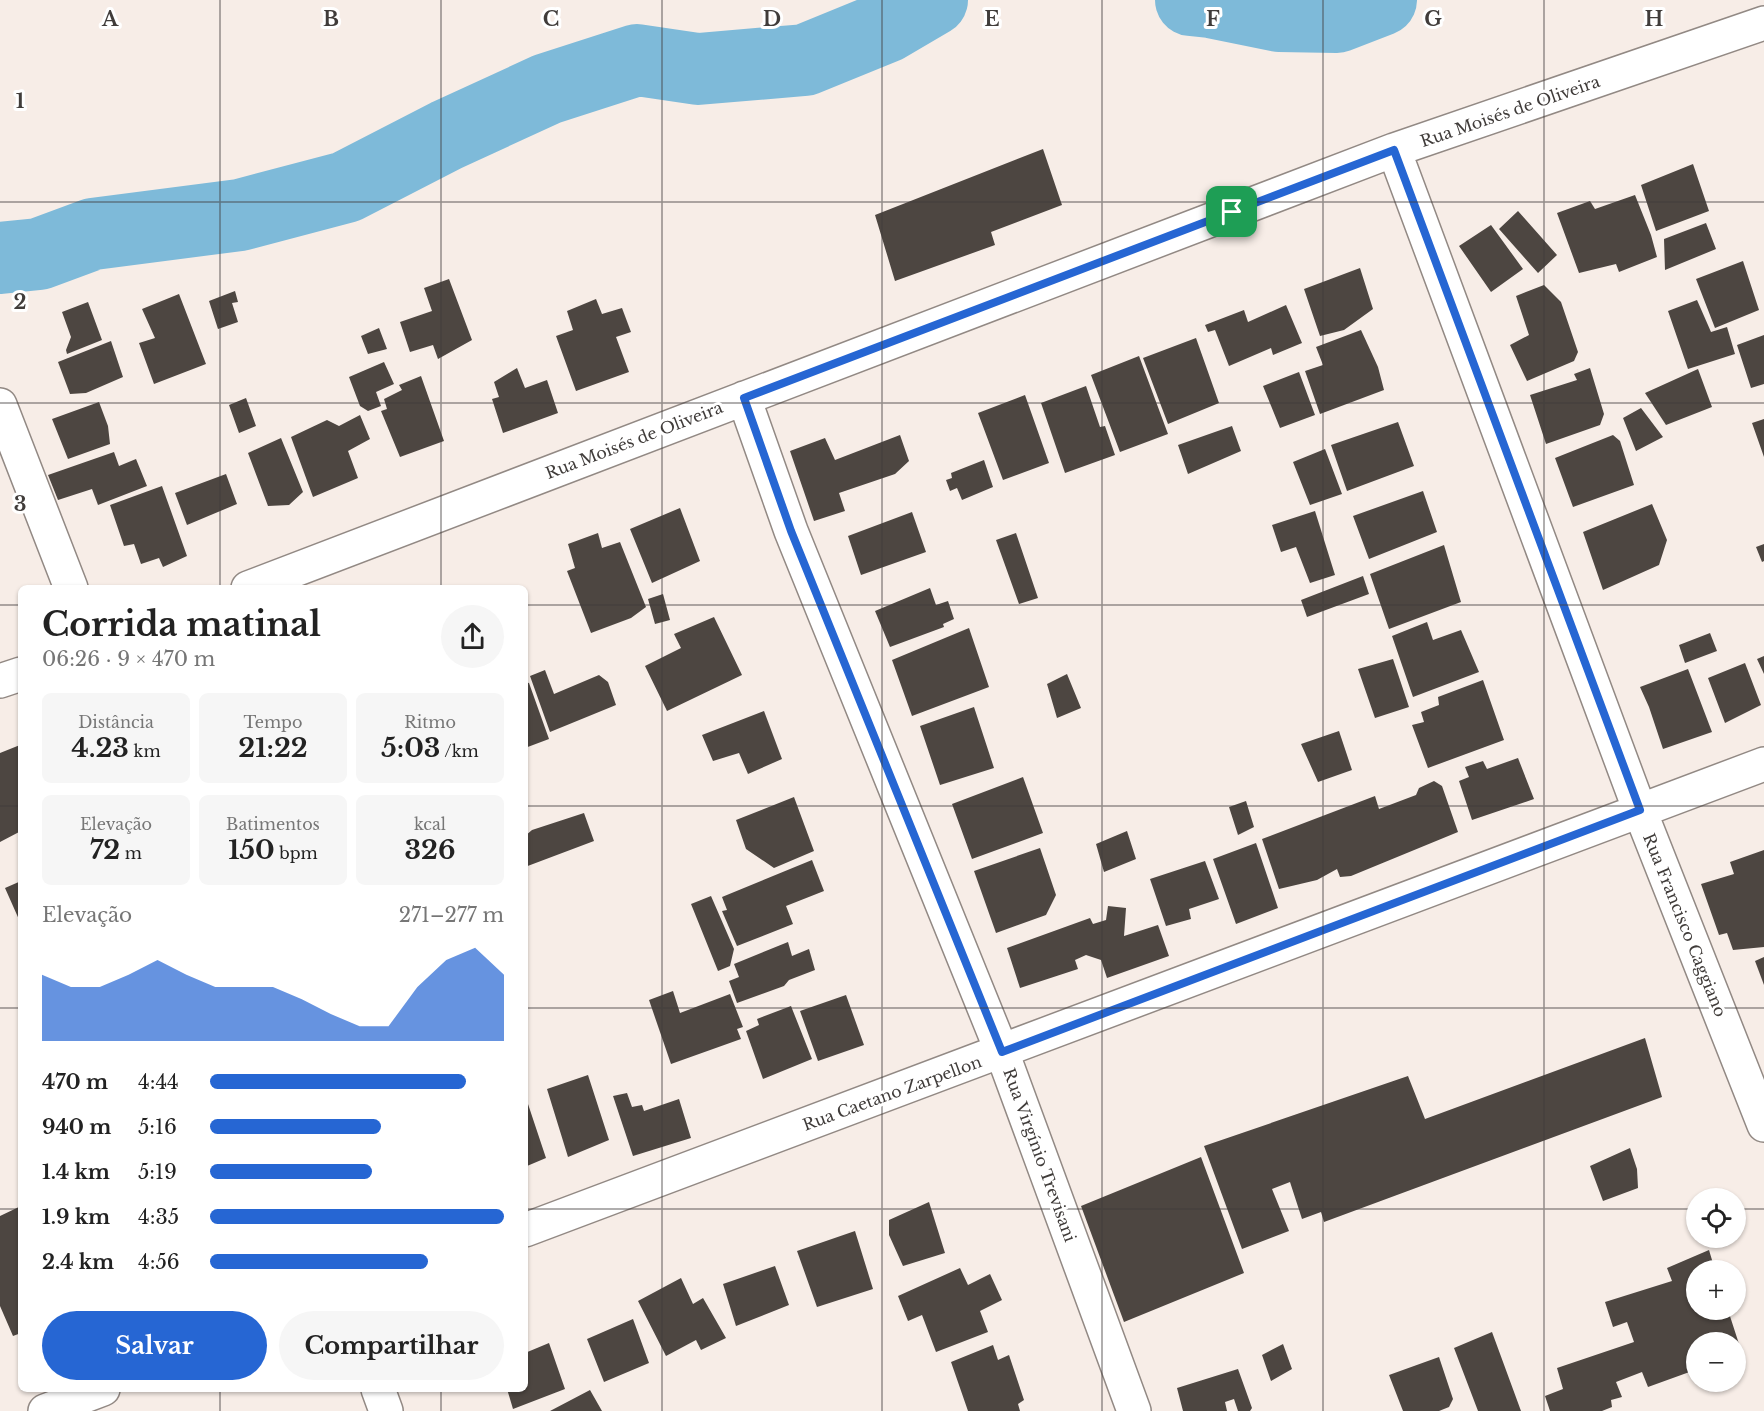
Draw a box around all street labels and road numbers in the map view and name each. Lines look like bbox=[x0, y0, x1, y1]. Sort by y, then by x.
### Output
street label: Rua Moisés de Oliveira bbox=[1418, 71, 1602, 151]
street label: Rua Moisés de Oliveira bbox=[542, 397, 726, 483]
street label: Rua Francisco Caggiano bbox=[1639, 830, 1731, 1020]
street label: Rua Caetano Zarpellon bbox=[800, 1051, 984, 1135]
street label: Rua Virgínio Trevisani bbox=[999, 1065, 1081, 1245]

